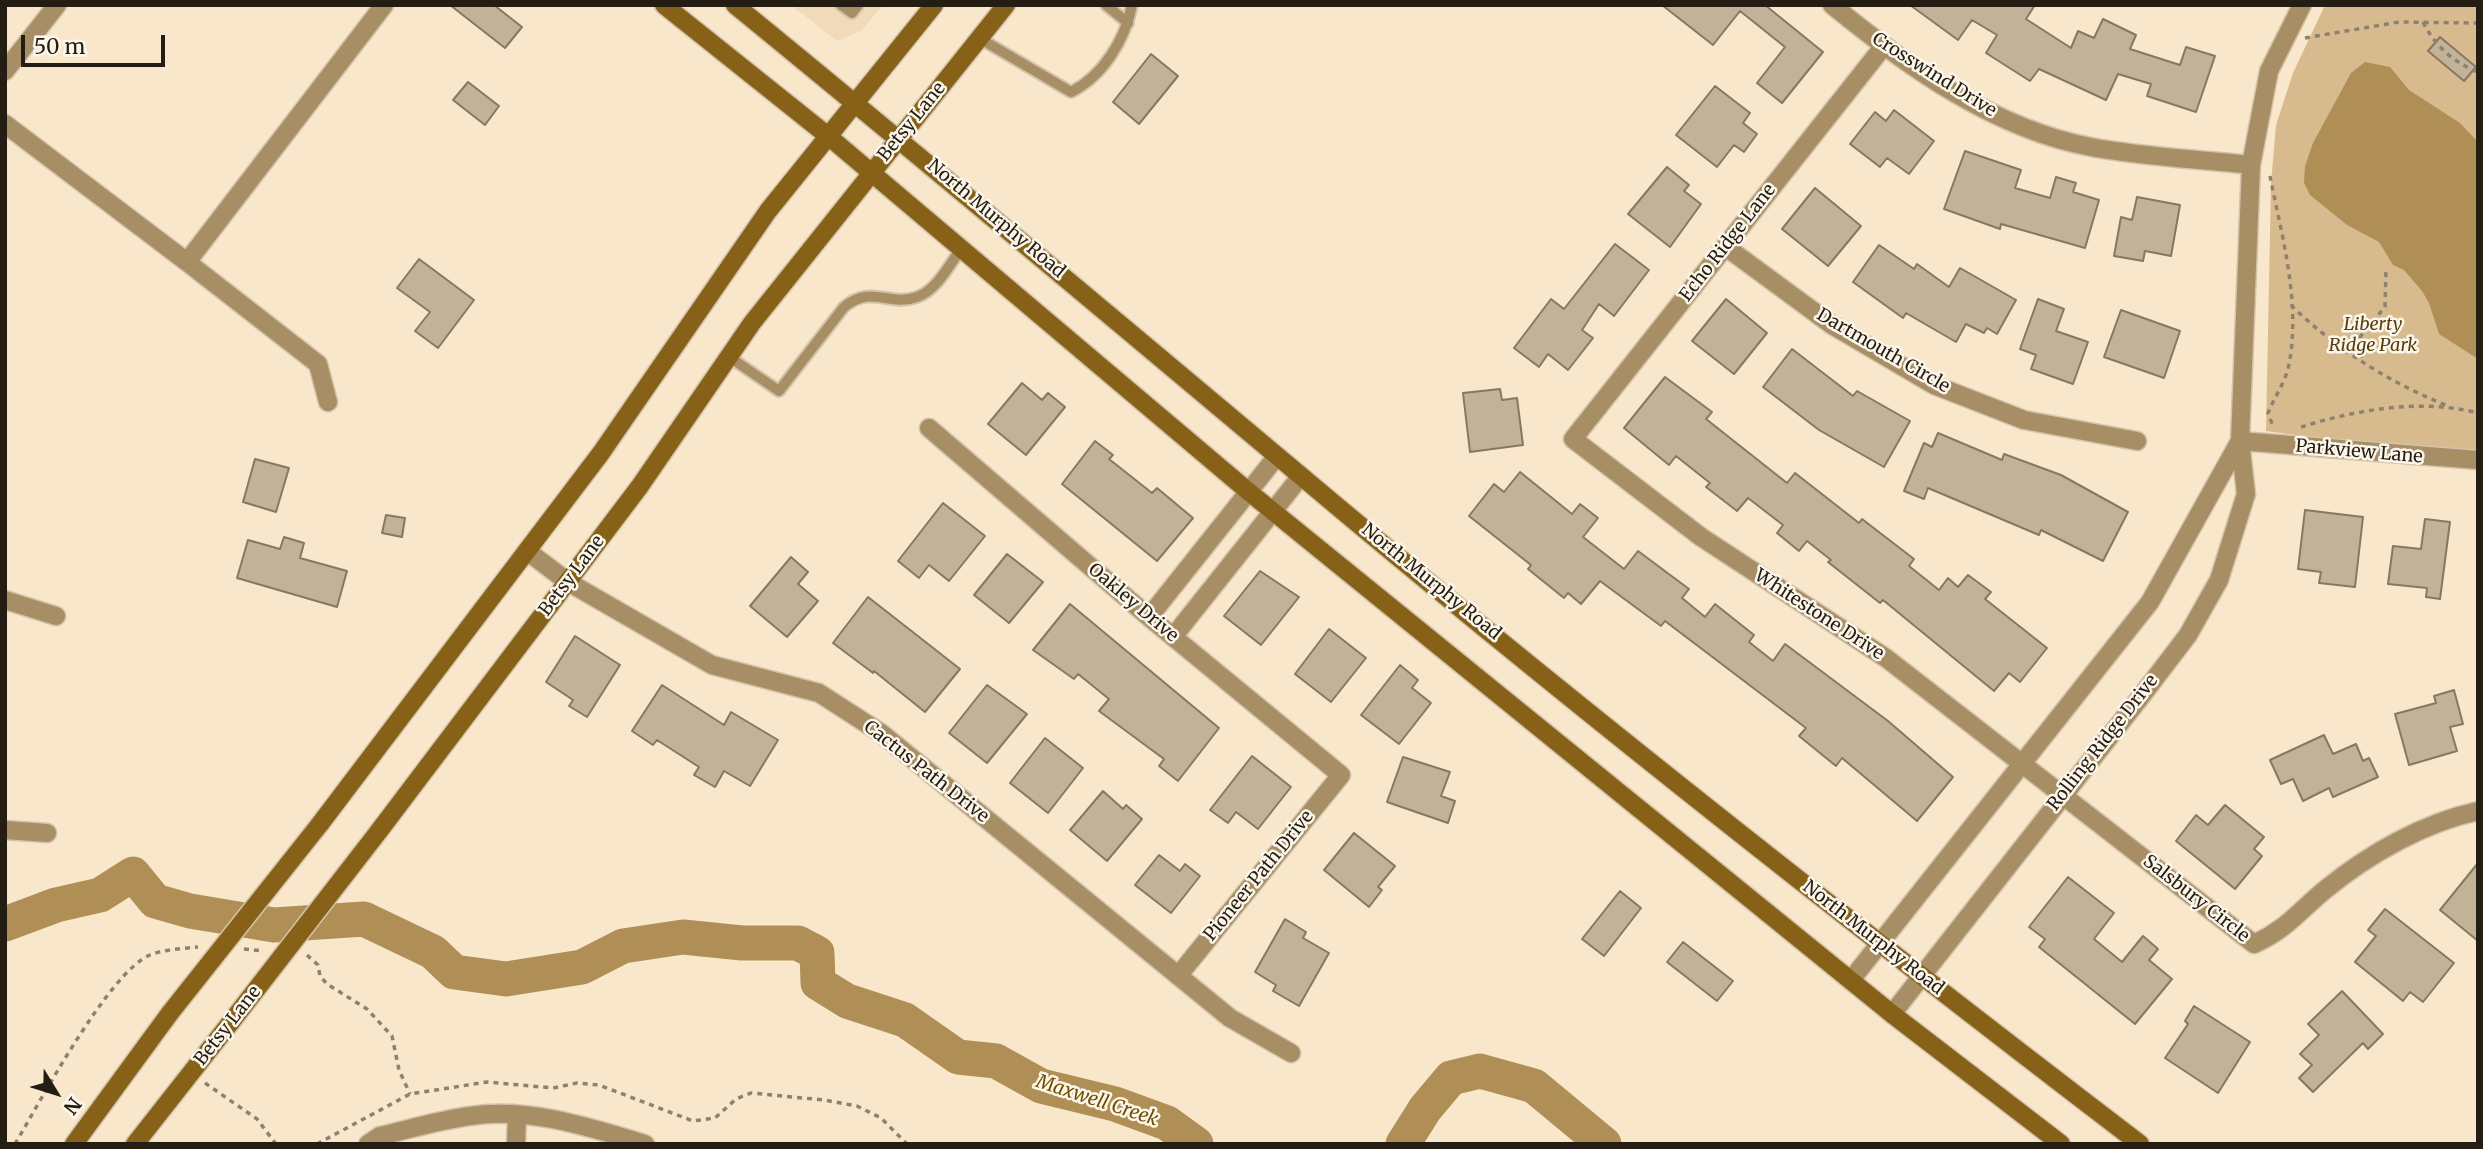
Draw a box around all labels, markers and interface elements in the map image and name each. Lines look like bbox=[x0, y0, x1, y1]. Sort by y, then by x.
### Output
scale bar bbox=[24, 21, 168, 65]
street label: Crosswind Drive bbox=[1868, 28, 2000, 122]
text: 50 m bbox=[34, 33, 85, 60]
street label: Betsy Lane bbox=[874, 78, 950, 166]
street label: North Murphy Road bbox=[923, 155, 1069, 283]
street label: Echo Ridge Lane bbox=[1675, 180, 1781, 306]
street label: Dartmouth Circle bbox=[1813, 304, 1953, 398]
park label: Liberty Ridge Park bbox=[2329, 314, 2417, 356]
street label: Parkview Lane bbox=[2294, 436, 2424, 468]
street label: North Murphy Road bbox=[1357, 519, 1505, 645]
street label: Betsy Lane bbox=[535, 532, 609, 620]
street label: Oakley Drive bbox=[1084, 559, 1182, 647]
street label: Whitestone Drive bbox=[1750, 565, 1888, 665]
street label: Rolling Ridge Drive bbox=[2043, 671, 2163, 815]
street label: Cactus Path Drive bbox=[859, 716, 993, 828]
street label: Pioneer Path Drive bbox=[1200, 806, 1318, 946]
street label: Salsbury Circle bbox=[2138, 851, 2254, 947]
street label: North Murphy Road bbox=[1798, 876, 1948, 1000]
street label: Betsy Lane bbox=[190, 982, 266, 1070]
north arrow bbox=[21, 1058, 91, 1128]
water label: Maxwell Creek bbox=[1033, 1071, 1161, 1131]
text: N bbox=[58, 1093, 87, 1119]

